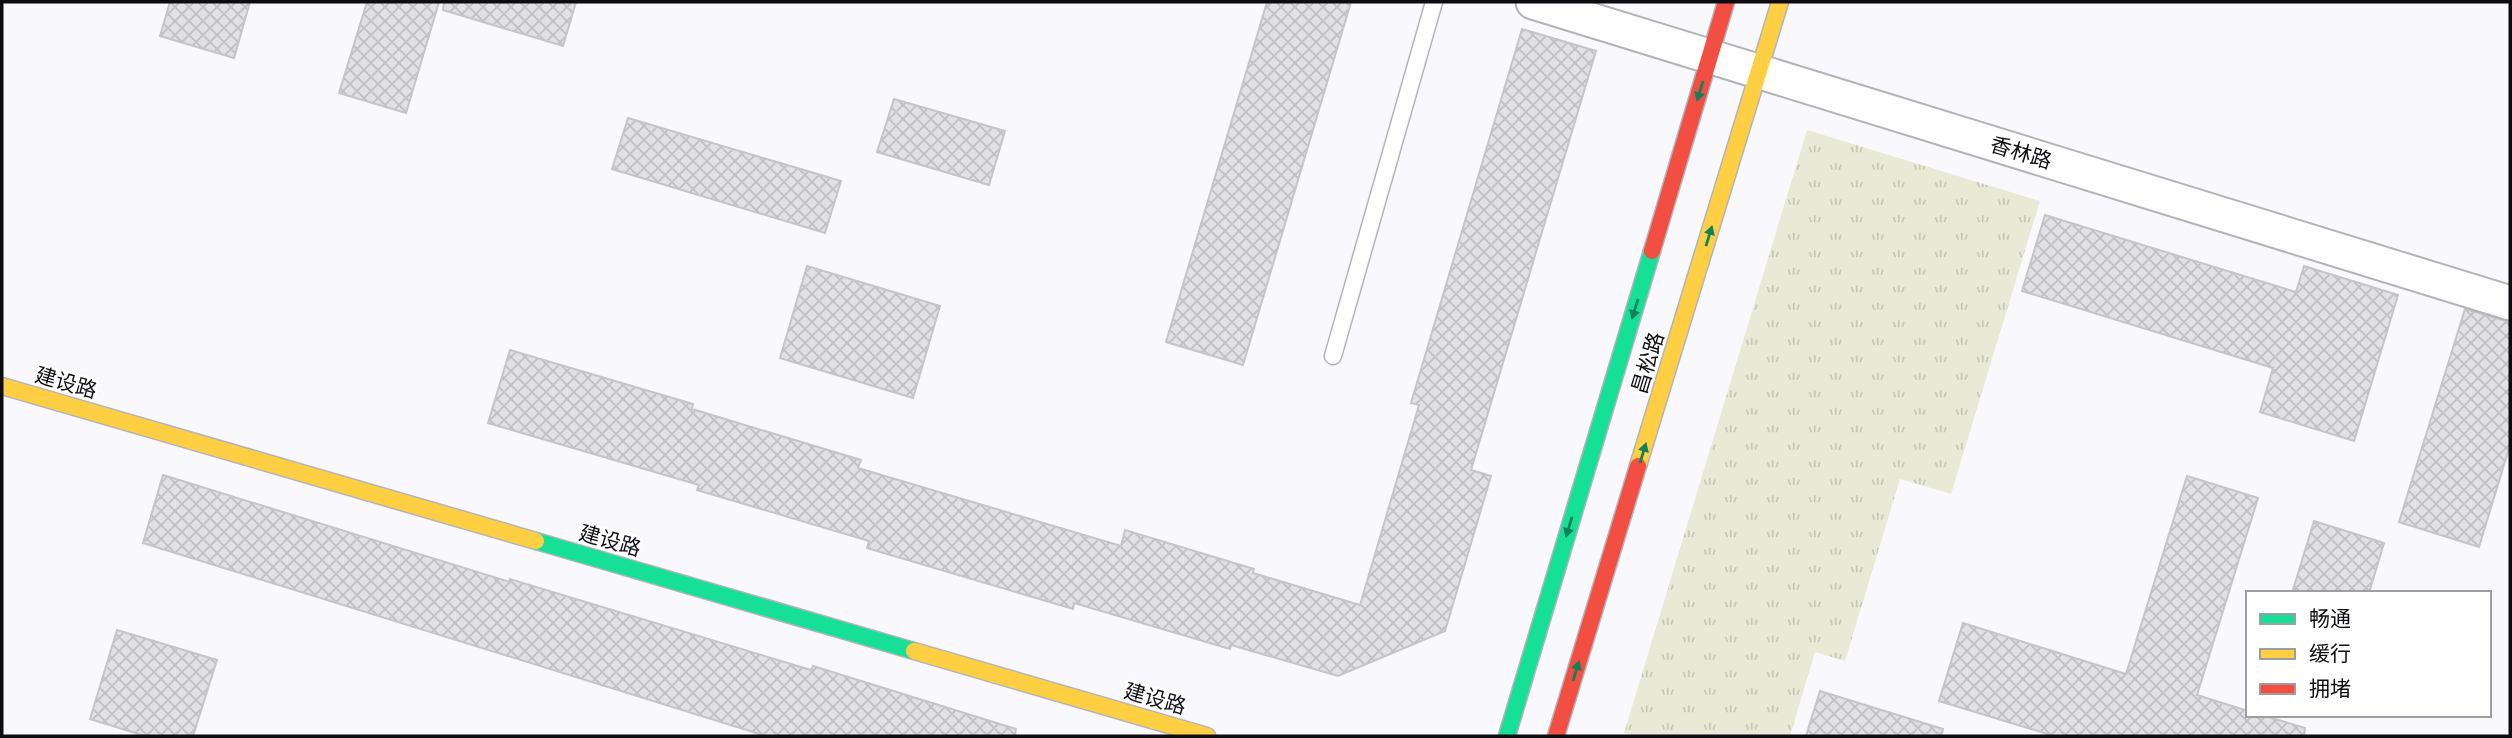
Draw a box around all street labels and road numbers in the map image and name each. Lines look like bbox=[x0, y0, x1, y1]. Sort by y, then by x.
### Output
street label: 香林路 bbox=[1987, 131, 2055, 174]
street label: 昌松路 bbox=[1626, 329, 1669, 397]
street label: 建设路 bbox=[32, 362, 100, 403]
street label: 建设路 bbox=[576, 520, 644, 561]
street label: 建设路 bbox=[1121, 678, 1189, 719]

